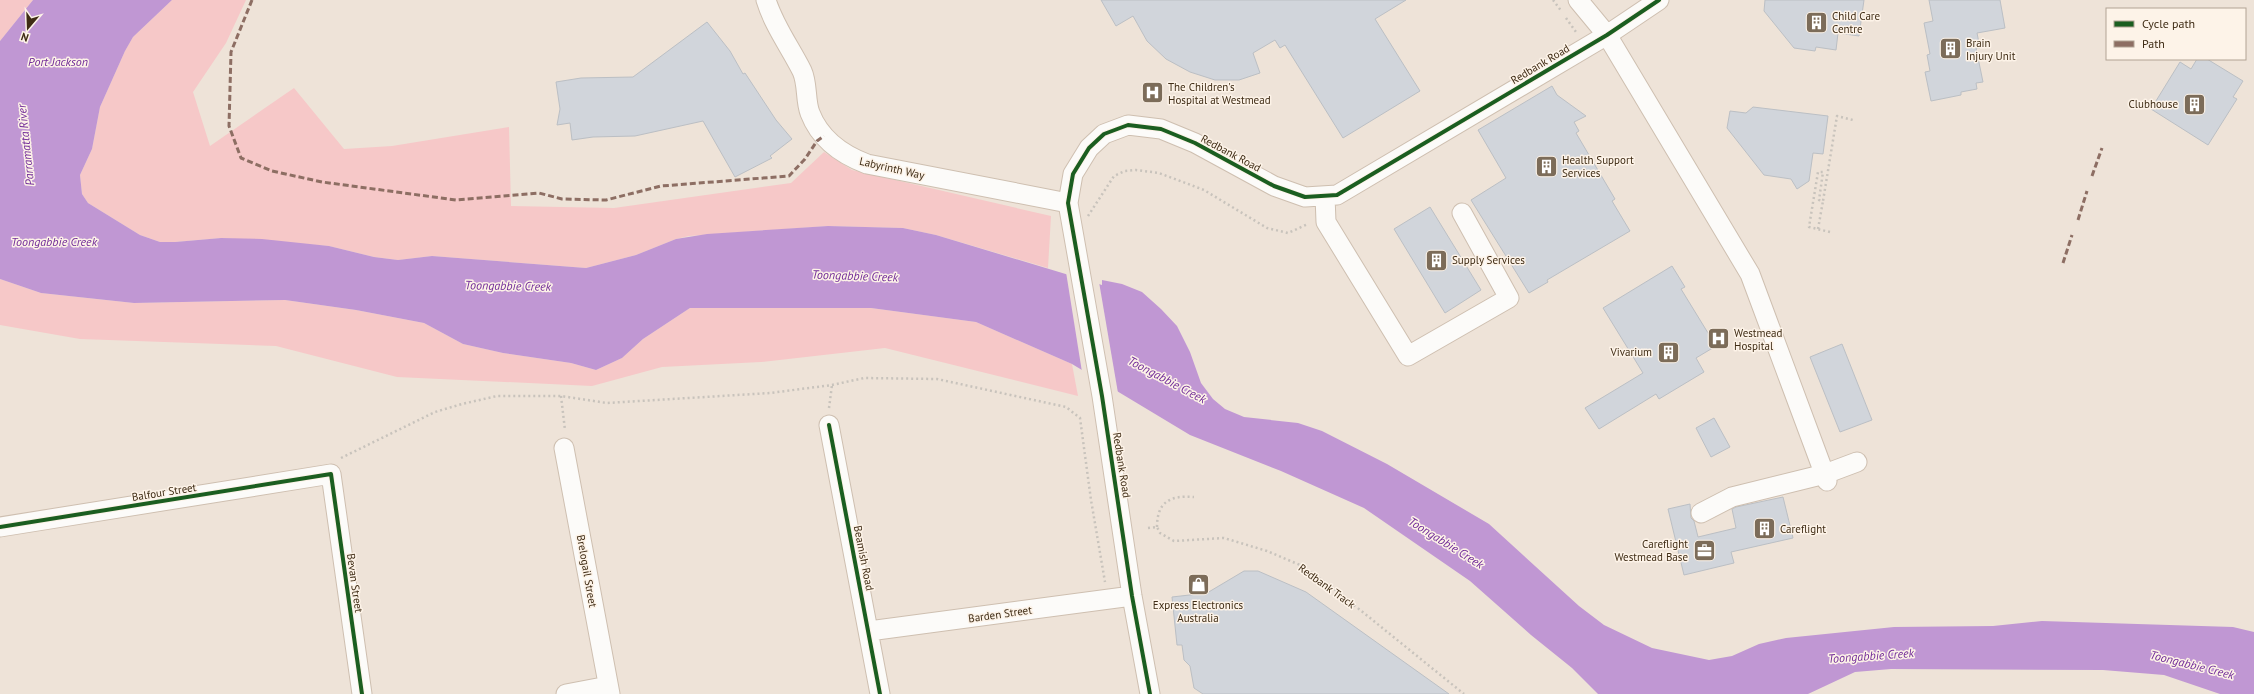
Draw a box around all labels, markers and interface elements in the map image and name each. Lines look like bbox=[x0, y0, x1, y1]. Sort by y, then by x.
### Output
north arrow bbox=[8, 8, 48, 48]
legend bbox=[2106, 8, 2246, 60]
building icon: Child Care Centre bbox=[1804, 9, 1830, 35]
place label: Child Care Centre bbox=[1832, 9, 1881, 36]
text: Cycle path bbox=[2142, 16, 2195, 31]
text: N bbox=[19, 30, 30, 45]
building icon: Brain Injury Unit bbox=[1937, 36, 1963, 62]
place label: Brain Injury Unit bbox=[1966, 36, 2016, 63]
text: Path bbox=[2142, 36, 2165, 51]
street label: Redbank Road bbox=[1508, 41, 1572, 87]
water label: Port Jackson bbox=[28, 54, 88, 69]
hospital icon: The Children's Hospital at Westmead bbox=[1140, 80, 1166, 106]
place label: The Children's Hospital at Westmead bbox=[1168, 80, 1271, 107]
building icon: Clubhouse bbox=[2181, 91, 2207, 117]
place label: Clubhouse bbox=[2129, 97, 2178, 111]
water label: Parramatta River bbox=[14, 103, 37, 187]
street label: Redbank Road bbox=[1199, 131, 1264, 175]
building icon: Health Support Services bbox=[1534, 153, 1560, 179]
place label: Health Support Services bbox=[1562, 153, 1634, 180]
street label: Labyrinth Way bbox=[858, 154, 927, 182]
water label: Toongabbie Creek bbox=[11, 234, 98, 249]
building icon: Supply Services bbox=[1424, 247, 1450, 273]
place label: Supply Services bbox=[1452, 253, 1525, 267]
water label: Toongabbie Creek bbox=[812, 267, 899, 285]
water label: Toongabbie Creek bbox=[465, 277, 552, 294]
hospital icon: Westmead Hospital bbox=[1706, 326, 1732, 352]
place label: Westmead Hospital bbox=[1734, 326, 1783, 353]
building icon: Vivarium bbox=[1655, 339, 1681, 365]
place label: Vivarium bbox=[1609, 345, 1652, 359]
water label: Toongabbie Creek bbox=[1126, 353, 1209, 407]
street label: Redbank Road bbox=[1110, 431, 1134, 499]
street label: Balfour Street bbox=[131, 480, 197, 504]
water label: Toongabbie Creek bbox=[1406, 513, 1487, 572]
building icon: Careflight bbox=[1751, 516, 1777, 542]
place label: Careflight bbox=[1780, 522, 1826, 536]
street label: Beamish Road bbox=[851, 524, 877, 592]
street label: Brelogail Street bbox=[574, 534, 600, 609]
place label: Careflight Westmead Base bbox=[1614, 537, 1688, 564]
office icon: Careflight Westmead Base bbox=[1691, 537, 1717, 563]
street label: Bevan Street bbox=[344, 553, 366, 614]
street label: Redbank Track bbox=[1296, 561, 1359, 612]
shop icon: Express Electronics Australia bbox=[1185, 572, 1211, 598]
place label: Express Electronics Australia bbox=[1153, 598, 1244, 625]
street label: Barden Street bbox=[967, 603, 1033, 625]
water label: Toongabbie Creek bbox=[1827, 645, 1915, 666]
water label: Toongabbie Creek bbox=[2149, 647, 2236, 682]

